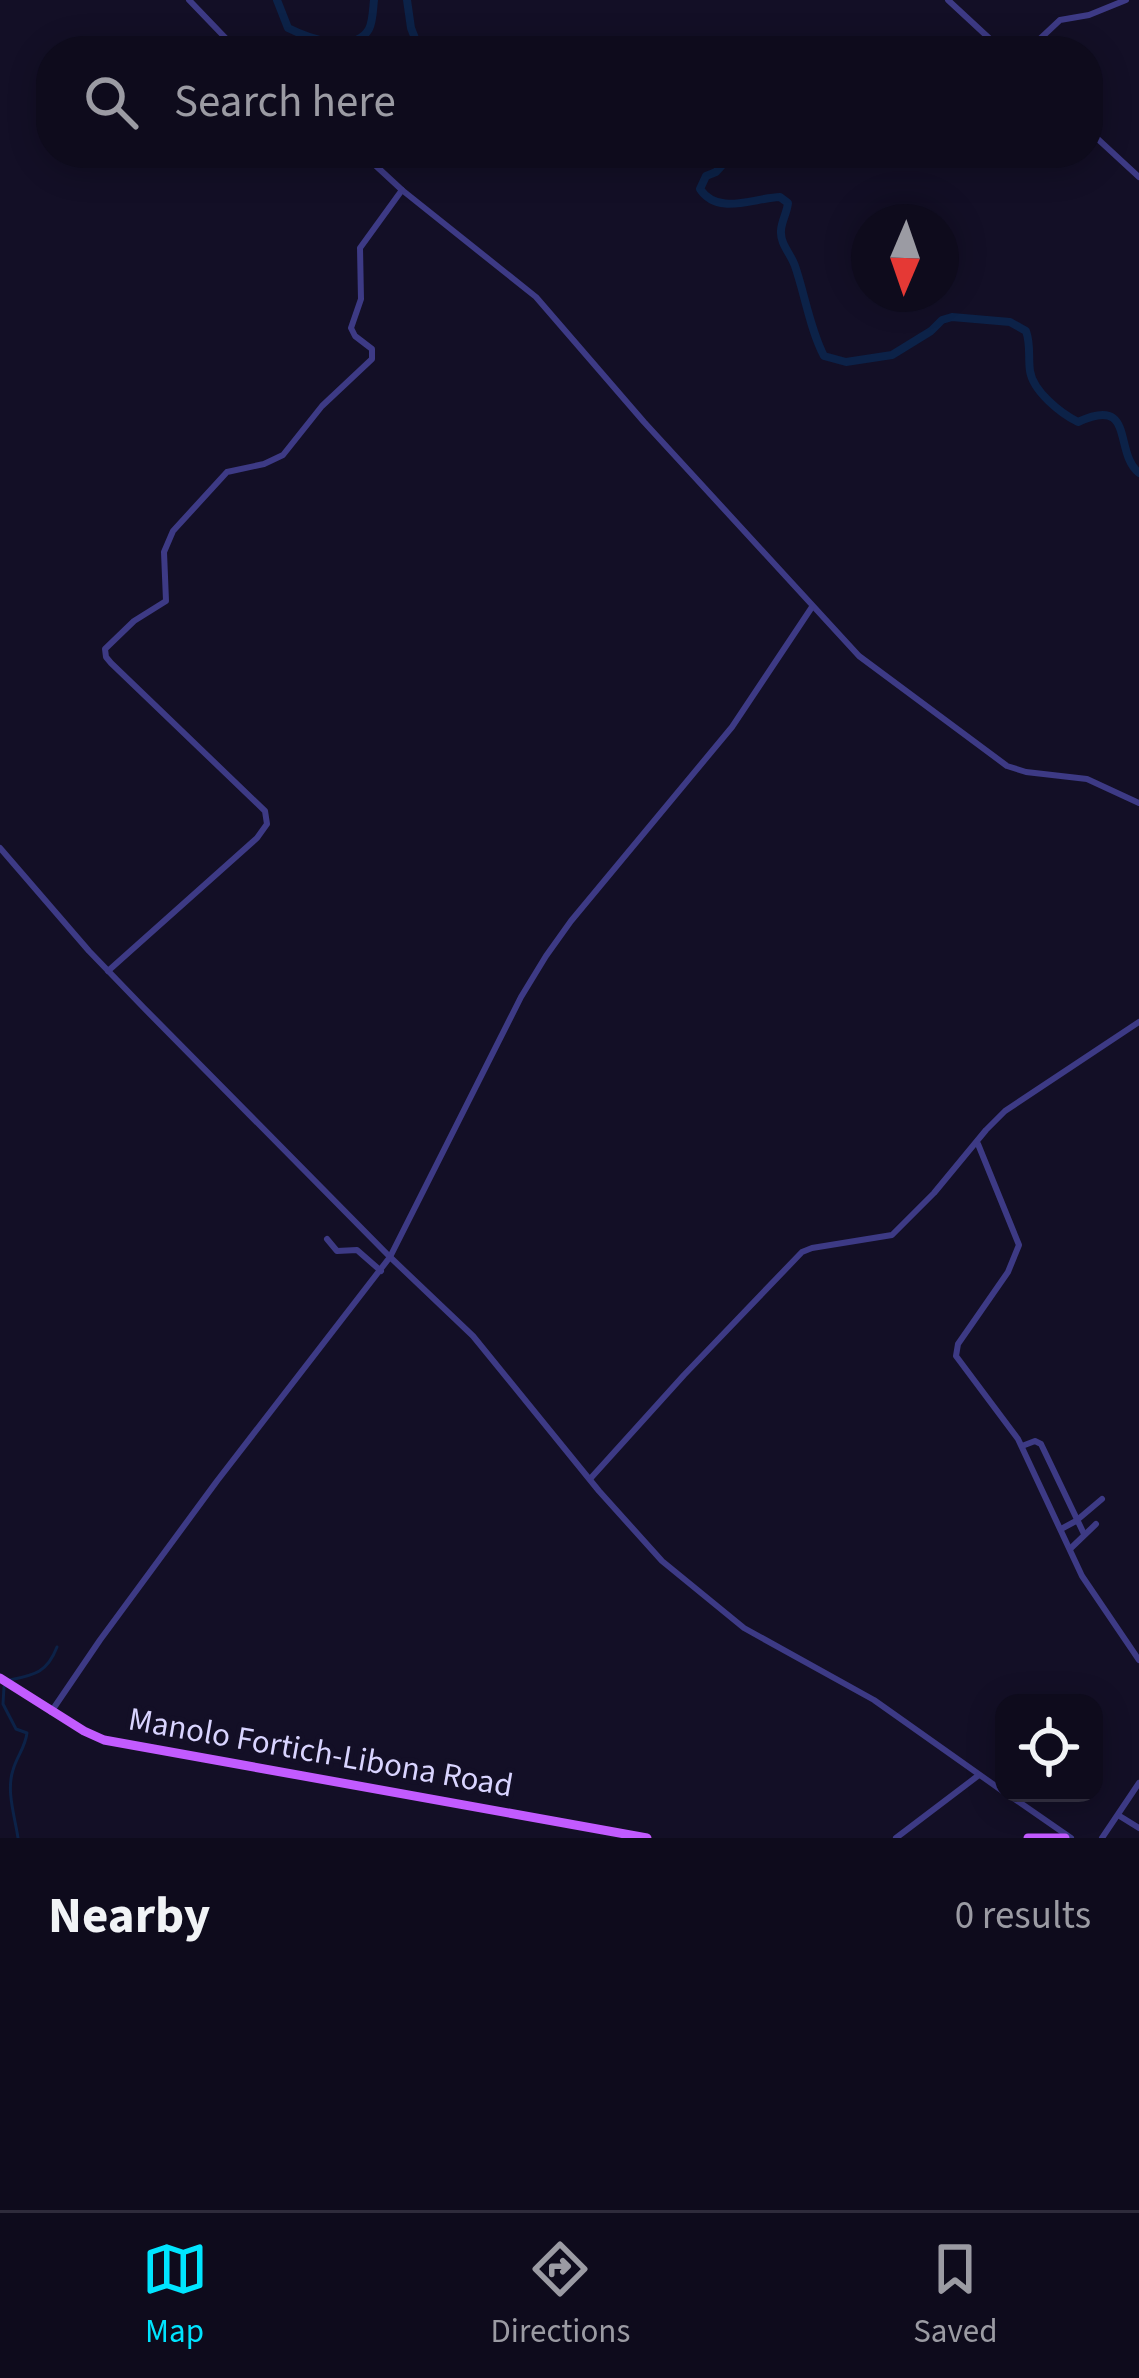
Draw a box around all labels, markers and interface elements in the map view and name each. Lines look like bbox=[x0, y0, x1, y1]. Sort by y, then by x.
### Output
search box bbox=[36, 36, 1103, 168]
icon: search bbox=[78, 69, 144, 135]
text: Search here bbox=[174, 70, 396, 134]
north arrow bbox=[851, 204, 959, 312]
map controls bbox=[995, 1694, 1103, 1802]
button: locate bbox=[995, 1694, 1103, 1802]
street label: Manolo Fortich-Libona Road bbox=[125, 1696, 517, 1809]
text: Nearby bbox=[48, 1880, 210, 1952]
text: 0 results bbox=[955, 1888, 1091, 1944]
tab: Map bbox=[142, 2236, 208, 2355]
tab: Directions bbox=[491, 2236, 630, 2355]
tab: Saved bbox=[913, 2236, 997, 2355]

